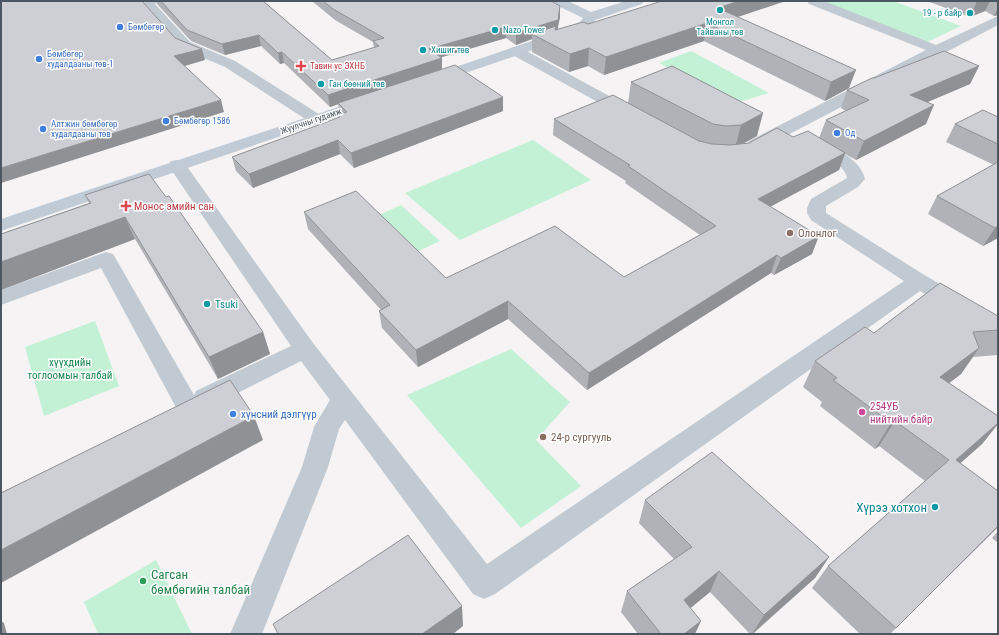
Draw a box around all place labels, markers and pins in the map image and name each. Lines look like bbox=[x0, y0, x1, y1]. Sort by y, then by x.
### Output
marker: Монгол Тайваны төв bbox=[715, 5, 725, 15]
place label: 19 - р байр bbox=[923, 8, 963, 18]
marker: 19 - р байр bbox=[965, 8, 975, 18]
place label: Монгол Тайваны төв bbox=[696, 17, 744, 37]
marker: Бөмбөгөр bbox=[115, 22, 125, 32]
place label: Бөмбөгөр bbox=[128, 22, 165, 32]
marker: Nazo Tower bbox=[490, 25, 500, 35]
place label: Nazo Tower bbox=[503, 25, 545, 35]
marker: Хишиг төв bbox=[418, 45, 428, 55]
place label: Хишиг төв bbox=[431, 45, 470, 55]
place label: Бөмбөгөр худалдааны төв-1 bbox=[47, 49, 114, 69]
marker: Бөмбөгөр худалдааны төв-1 bbox=[34, 54, 44, 64]
marker: Тавин ус ЭХНБ bbox=[295, 60, 307, 72]
place label: Тавин ус ЭХНБ bbox=[310, 61, 365, 71]
marker: Ган бөөний төв bbox=[316, 79, 326, 89]
place label: Ган бөөний төв bbox=[329, 79, 386, 89]
marker: Бөмбөгөр 1586 bbox=[161, 116, 171, 126]
place label: Бөмбөгөр 1586 bbox=[174, 116, 230, 126]
place label: Алтжин бөмбөгөр худалдааны төв bbox=[51, 119, 118, 139]
marker: Алтжин бөмбөгөр худалдааны төв bbox=[38, 124, 48, 134]
marker: Од bbox=[832, 128, 842, 138]
place label: Од bbox=[845, 128, 855, 138]
place label: Монос эмийн сан bbox=[134, 200, 214, 213]
marker: Монос эмийн сан bbox=[121, 201, 131, 211]
place label: Олонлог bbox=[798, 227, 837, 240]
marker: Олонлог bbox=[785, 228, 795, 238]
place label: Tsuki bbox=[215, 298, 238, 311]
marker: Tsuki bbox=[202, 299, 212, 309]
place label: 254УБ нийтийн байр bbox=[870, 400, 932, 426]
marker: 254УБ нийтийн байр bbox=[857, 407, 867, 417]
place label: хүнсний дэлгүүр bbox=[241, 408, 317, 421]
marker: хүнсний дэлгүүр bbox=[228, 409, 238, 419]
place label: 24-р сургууль bbox=[551, 431, 612, 444]
marker: 24-р сургууль bbox=[538, 432, 548, 442]
place label: Хүрээ хотхон bbox=[856, 500, 927, 515]
marker: Хүрээ хотхон bbox=[930, 502, 940, 512]
place label: Сагсан бөмбөгийн талбай bbox=[151, 567, 250, 597]
marker: Сагсан бөмбөгийн талбай bbox=[138, 576, 148, 586]

